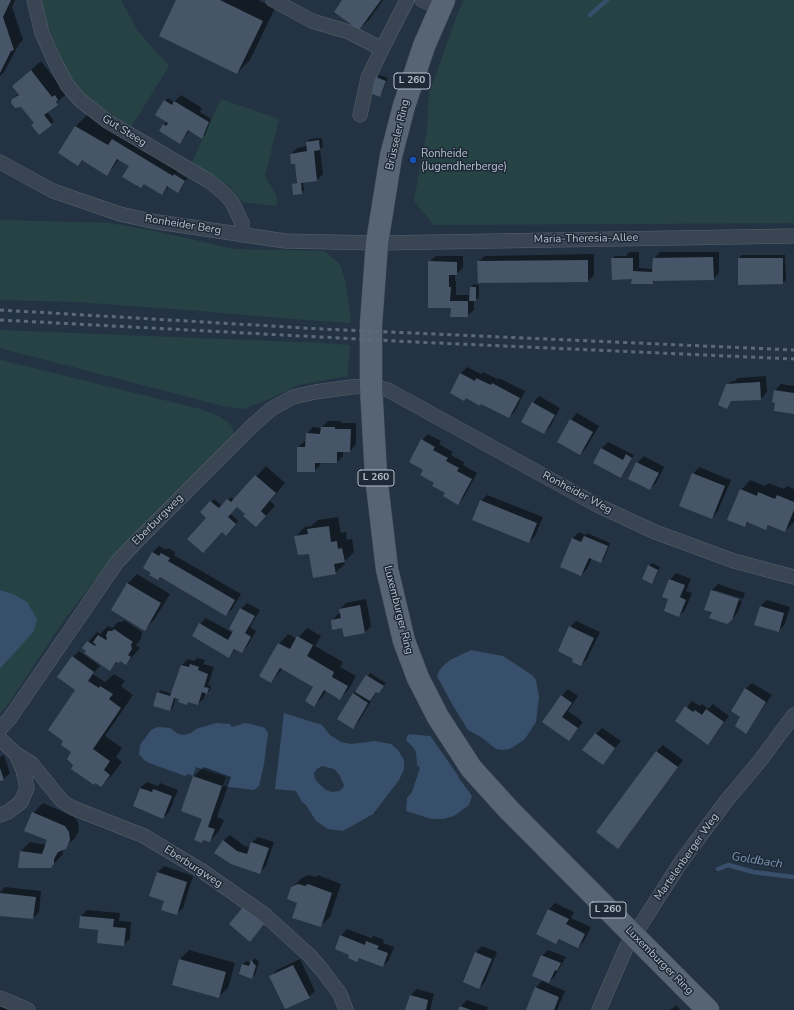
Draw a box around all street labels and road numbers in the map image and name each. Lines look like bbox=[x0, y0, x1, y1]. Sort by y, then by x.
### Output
road number: L 260 bbox=[394, 73, 430, 89]
street label: Brüsseler Ring bbox=[383, 98, 413, 172]
street label: Gut Steeg bbox=[100, 112, 148, 150]
street label: Ronheider Berg bbox=[144, 212, 222, 238]
street label: Maria-Theresia-Allee bbox=[534, 231, 638, 247]
street label: Ronheider Weg bbox=[540, 469, 614, 517]
road number: L 260 bbox=[358, 470, 394, 486]
street label: Eberburgweg bbox=[130, 492, 186, 548]
street label: Luxemburger Ring bbox=[381, 564, 415, 656]
street label: Martelenberger Weg bbox=[652, 811, 722, 903]
street label: Eberburgweg bbox=[161, 843, 225, 891]
road number: L 260 bbox=[590, 902, 626, 918]
street label: Luxemburger Ring bbox=[622, 924, 696, 998]

